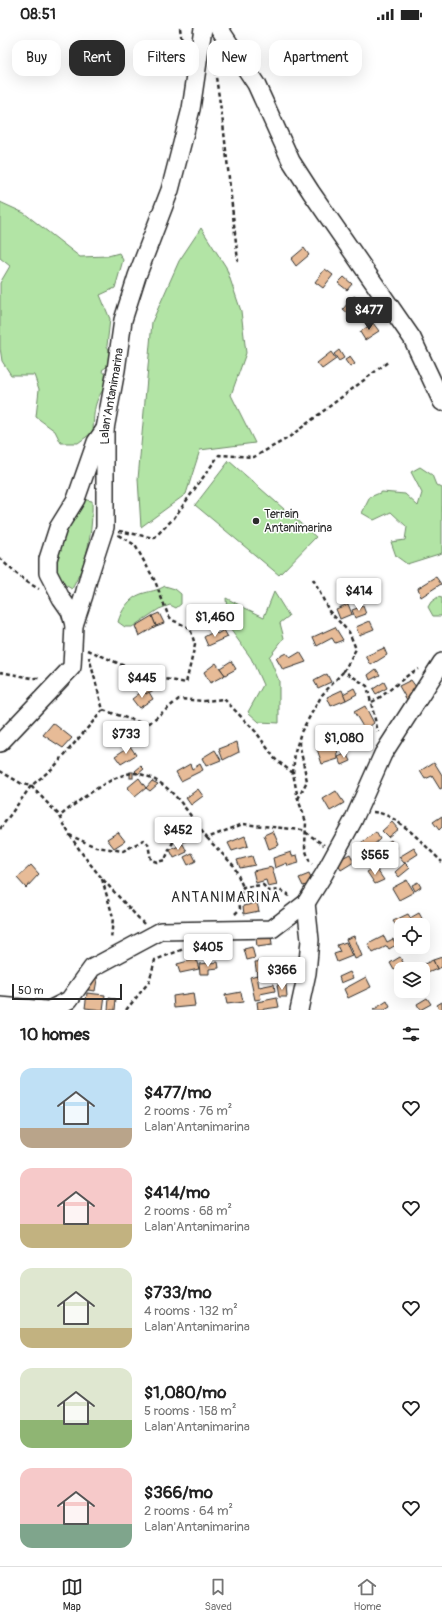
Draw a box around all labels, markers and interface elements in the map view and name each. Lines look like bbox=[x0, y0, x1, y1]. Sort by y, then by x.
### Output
text: 08:51 bbox=[20, 5, 56, 24]
chip: Buy bbox=[12, 40, 61, 76]
chip: Rent bbox=[69, 40, 125, 76]
chip: Filters bbox=[133, 40, 199, 76]
chip: New bbox=[207, 40, 261, 76]
chip: Apartment bbox=[269, 40, 362, 76]
pin: $477 bbox=[345, 297, 393, 331]
text: $477 bbox=[355, 302, 383, 318]
street label: Lalan'Antanimarina bbox=[98, 346, 127, 444]
place label: Terrain Antanimarina bbox=[264, 507, 332, 536]
marker: Terrain Antanimarina bbox=[251, 516, 261, 526]
pin: $414 bbox=[335, 578, 383, 612]
text: $414 bbox=[345, 583, 373, 599]
pin: $1,460 bbox=[182, 604, 248, 638]
text: $1,460 bbox=[195, 609, 235, 625]
pin: $445 bbox=[118, 665, 166, 699]
text: $445 bbox=[127, 670, 157, 686]
pin: $733 bbox=[102, 721, 150, 755]
pin: $1,080 bbox=[311, 725, 377, 759]
text: $733 bbox=[112, 726, 140, 742]
text: $1,080 bbox=[324, 730, 364, 746]
pin: $452 bbox=[154, 817, 202, 851]
text: $452 bbox=[164, 822, 192, 838]
pin: $565 bbox=[351, 842, 399, 876]
text: $565 bbox=[361, 847, 389, 863]
district label: ANTANIMARINA bbox=[171, 889, 281, 906]
map controls bbox=[394, 918, 430, 998]
button: locate bbox=[394, 918, 430, 954]
pin: $405 bbox=[184, 934, 232, 968]
text: $405 bbox=[193, 939, 223, 955]
pin: $366 bbox=[258, 957, 306, 991]
text: $366 bbox=[267, 962, 297, 978]
button: layers bbox=[394, 962, 430, 998]
scale bar bbox=[12, 982, 122, 1001]
text: 50 m bbox=[18, 984, 44, 997]
icon: filters bbox=[400, 1023, 422, 1045]
text: 10 homes bbox=[20, 1024, 90, 1045]
text: $477/mo bbox=[144, 1082, 211, 1103]
icon: home bbox=[52, 1084, 100, 1132]
icon: heart bbox=[400, 1097, 422, 1119]
text: 2 rooms · 76 m² bbox=[144, 1103, 232, 1119]
text: Lalan'Antanimarina bbox=[144, 1119, 250, 1135]
text: $414/mo bbox=[144, 1182, 210, 1203]
icon: home bbox=[52, 1184, 100, 1232]
icon: heart bbox=[400, 1197, 422, 1219]
text: 2 rooms · 68 m² bbox=[144, 1203, 232, 1219]
text: Lalan'Antanimarina bbox=[144, 1219, 250, 1235]
text: $733/mo bbox=[144, 1282, 212, 1303]
icon: home bbox=[52, 1284, 100, 1332]
icon: heart bbox=[400, 1297, 422, 1319]
text: 4 rooms · 132 m² bbox=[144, 1303, 238, 1319]
text: Lalan'Antanimarina bbox=[144, 1319, 250, 1335]
text: $1,080/mo bbox=[144, 1382, 226, 1403]
icon: home bbox=[52, 1384, 100, 1432]
icon: heart bbox=[400, 1397, 422, 1419]
text: 5 rooms · 158 m² bbox=[144, 1403, 236, 1419]
text: Lalan'Antanimarina bbox=[144, 1419, 250, 1435]
text: $366/mo bbox=[144, 1482, 213, 1503]
icon: home bbox=[52, 1484, 100, 1532]
icon: heart bbox=[400, 1497, 422, 1519]
text: 2 rooms · 64 m² bbox=[144, 1503, 233, 1519]
text: Lalan'Antanimarina bbox=[144, 1519, 250, 1535]
tab: Map bbox=[61, 1576, 83, 1613]
tab: Saved bbox=[204, 1576, 232, 1613]
tab: Home bbox=[353, 1576, 381, 1613]

